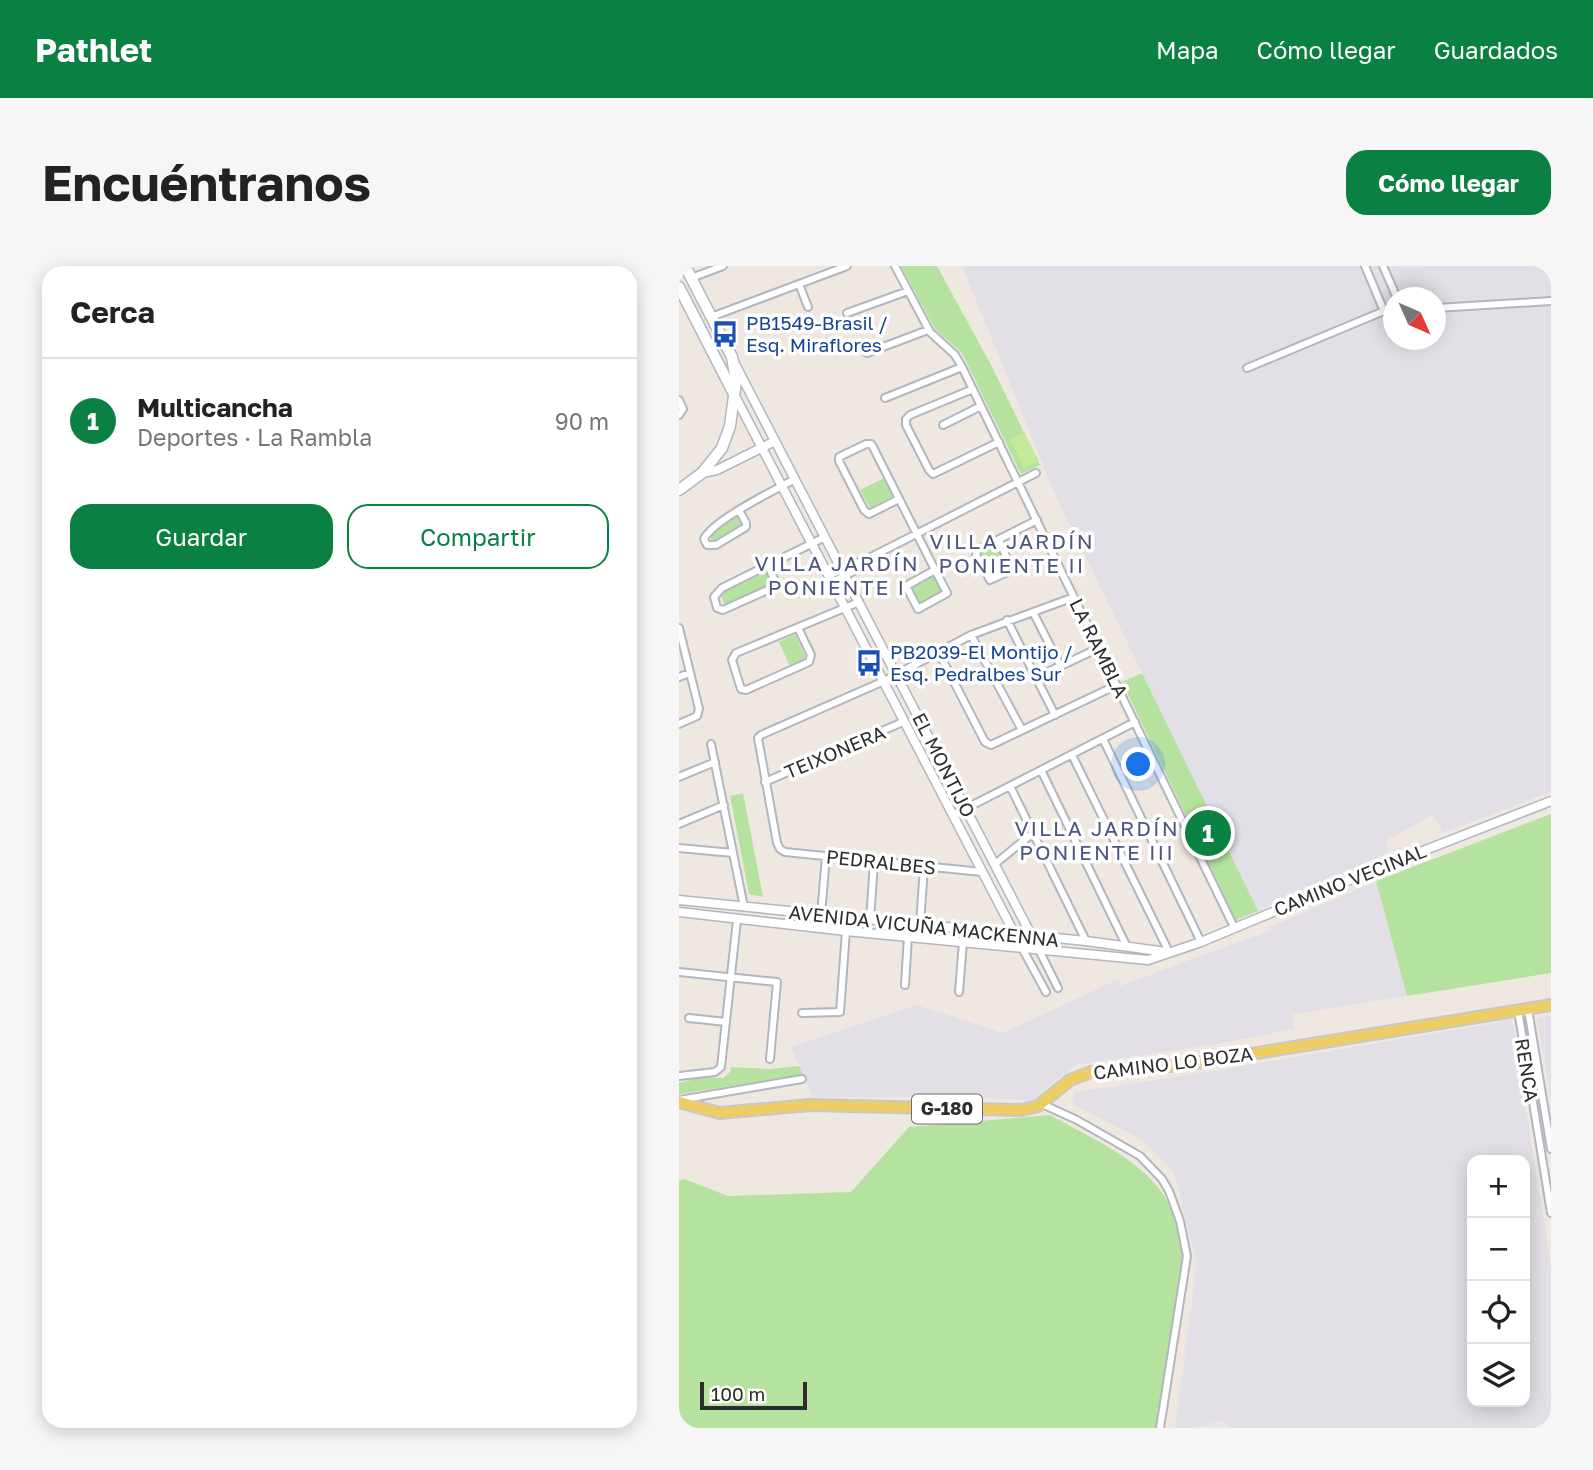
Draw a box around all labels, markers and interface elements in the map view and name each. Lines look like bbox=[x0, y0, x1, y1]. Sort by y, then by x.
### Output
text: Pathlet bbox=[35, 30, 152, 69]
text: Mapa bbox=[1156, 35, 1219, 64]
text: Cómo llegar bbox=[1257, 35, 1396, 64]
text: Guardados bbox=[1434, 35, 1558, 64]
button: Cómo llegar bbox=[1346, 150, 1551, 215]
text: Encuéntranos bbox=[42, 153, 371, 212]
north arrow bbox=[1383, 287, 1446, 350]
text: Cerca bbox=[70, 294, 155, 330]
place label: PB1549-Brasil / Esq. Miraflores bbox=[746, 311, 888, 356]
bus stop icon: PB1549-Brasil / Esq. Miraflores bbox=[710, 319, 740, 349]
text: Multicancha bbox=[137, 392, 293, 423]
text: 1 bbox=[87, 407, 99, 435]
text: 90 m bbox=[555, 407, 609, 435]
text: Deportes · La Rambla bbox=[137, 423, 372, 451]
button: Guardar bbox=[70, 504, 333, 569]
button: Compartir bbox=[347, 504, 609, 569]
district label: VILLA JARDÍN PONIENTE II bbox=[929, 528, 1095, 578]
district label: VILLA JARDÍN PONIENTE I bbox=[754, 550, 920, 600]
street label: LA RAMBLA bbox=[1065, 594, 1134, 701]
place label: PB2039-El Montijo / Esq. Pedralbes Sur bbox=[890, 640, 1073, 685]
bus stop icon: PB2039-El Montijo / Esq. Pedralbes Sur bbox=[854, 648, 884, 678]
street label: EL MONTIJO bbox=[908, 709, 981, 821]
street label: TEIXONERA bbox=[781, 720, 889, 783]
your location bbox=[1121, 747, 1155, 781]
pin: 1 bbox=[1185, 807, 1231, 859]
district label: VILLA JARDÍN PONIENTE III bbox=[1014, 815, 1180, 865]
street label: CAMINO VECINAL bbox=[1270, 838, 1429, 921]
street label: PEDRALBES bbox=[825, 844, 937, 879]
street label: AVENIDA VICUÑA MACKENNA bbox=[788, 900, 1061, 951]
street label: RENCA bbox=[1511, 1036, 1544, 1104]
street label: CAMINO LO BOZA bbox=[1092, 1041, 1254, 1084]
road number: G-180 bbox=[912, 1094, 982, 1124]
map controls bbox=[1467, 1155, 1530, 1407]
button: + bbox=[1467, 1155, 1530, 1218]
button: − bbox=[1467, 1218, 1530, 1281]
button: locate bbox=[1467, 1281, 1530, 1344]
button: layers bbox=[1467, 1344, 1530, 1407]
scale bar bbox=[700, 1379, 807, 1411]
text: 100 m bbox=[711, 1382, 765, 1405]

